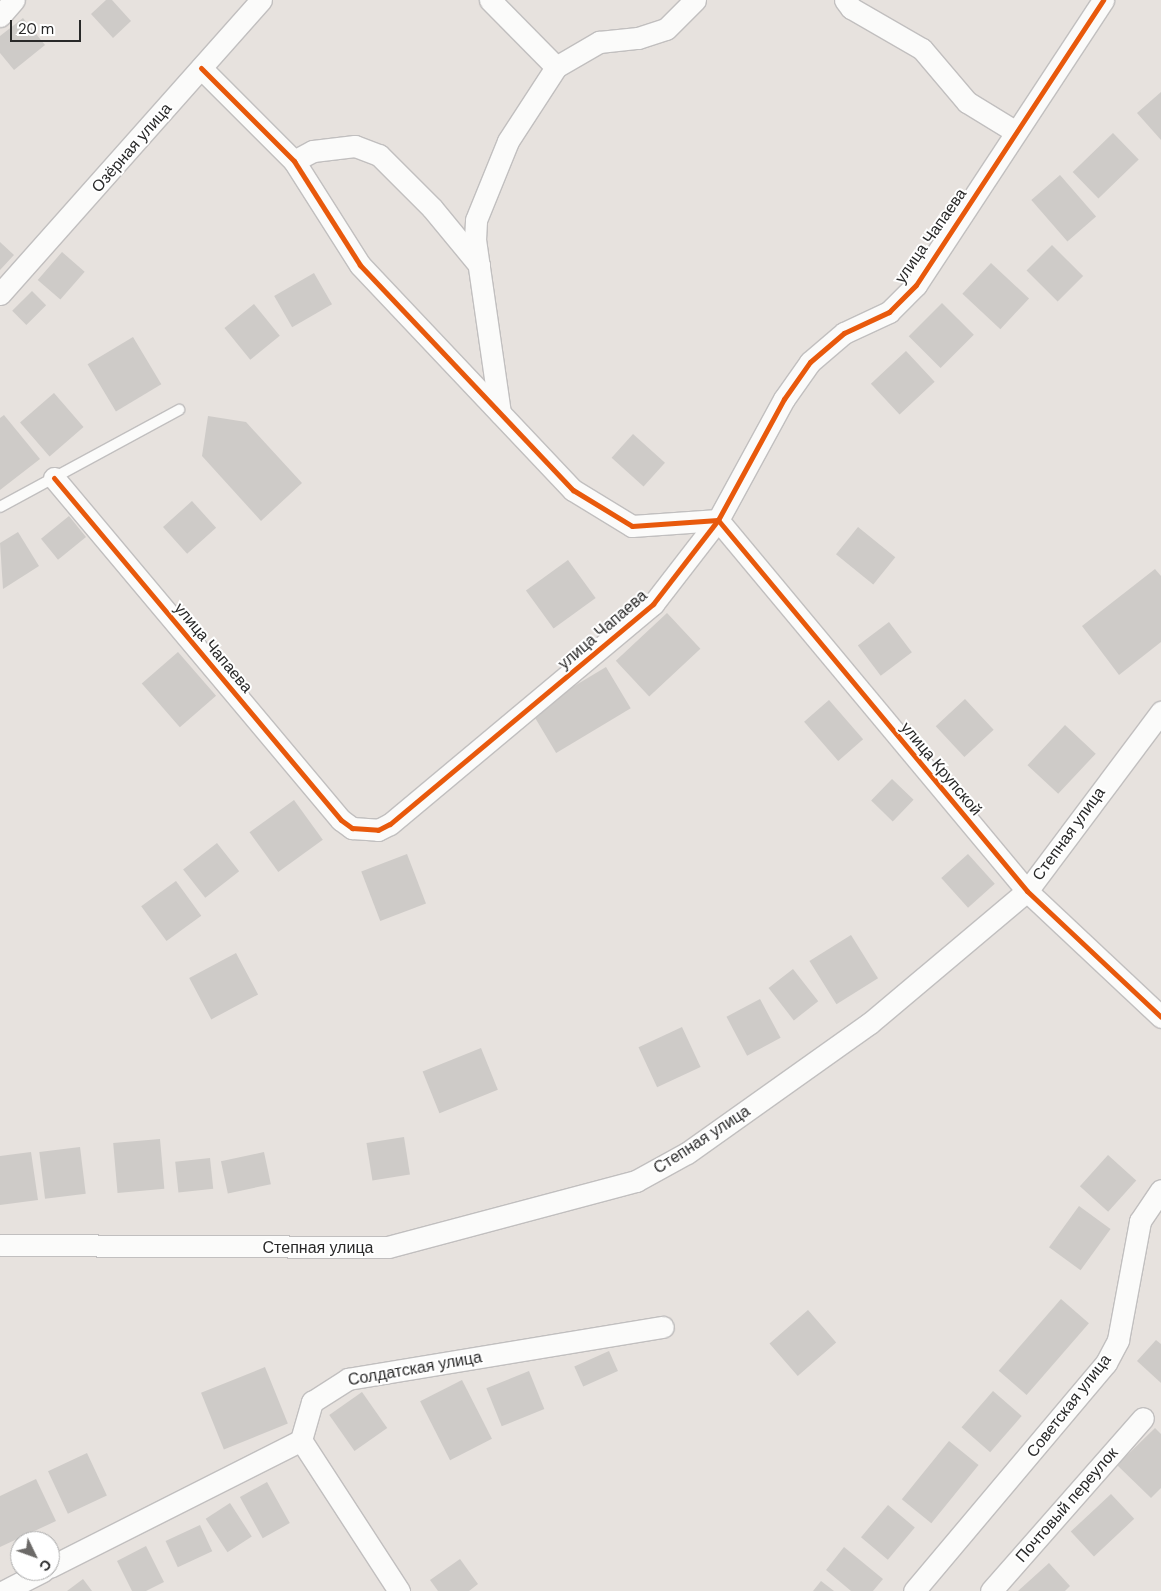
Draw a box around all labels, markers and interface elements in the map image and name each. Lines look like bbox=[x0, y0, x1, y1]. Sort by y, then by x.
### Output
scale bar bbox=[12, 10, 84, 42]
text: 20 m bbox=[18, 19, 54, 39]
street label: Озёрная улица bbox=[88, 99, 176, 197]
street label: улица Чапаева bbox=[891, 185, 971, 287]
street label: улица Чапаева bbox=[555, 586, 651, 674]
street label: улица Чапаева bbox=[170, 599, 256, 697]
street label: улица Крупской bbox=[896, 718, 986, 820]
street label: Степная улица bbox=[1029, 783, 1109, 885]
street label: Степная улица bbox=[650, 1102, 754, 1178]
street label: Степная улица bbox=[263, 1238, 373, 1258]
street label: Солдатская улица bbox=[347, 1348, 483, 1390]
street label: Советская улица bbox=[1023, 1351, 1115, 1461]
street label: Почтовый переулок bbox=[1012, 1444, 1122, 1566]
north arrow bbox=[10, 1531, 60, 1581]
text: С bbox=[35, 1556, 55, 1575]

